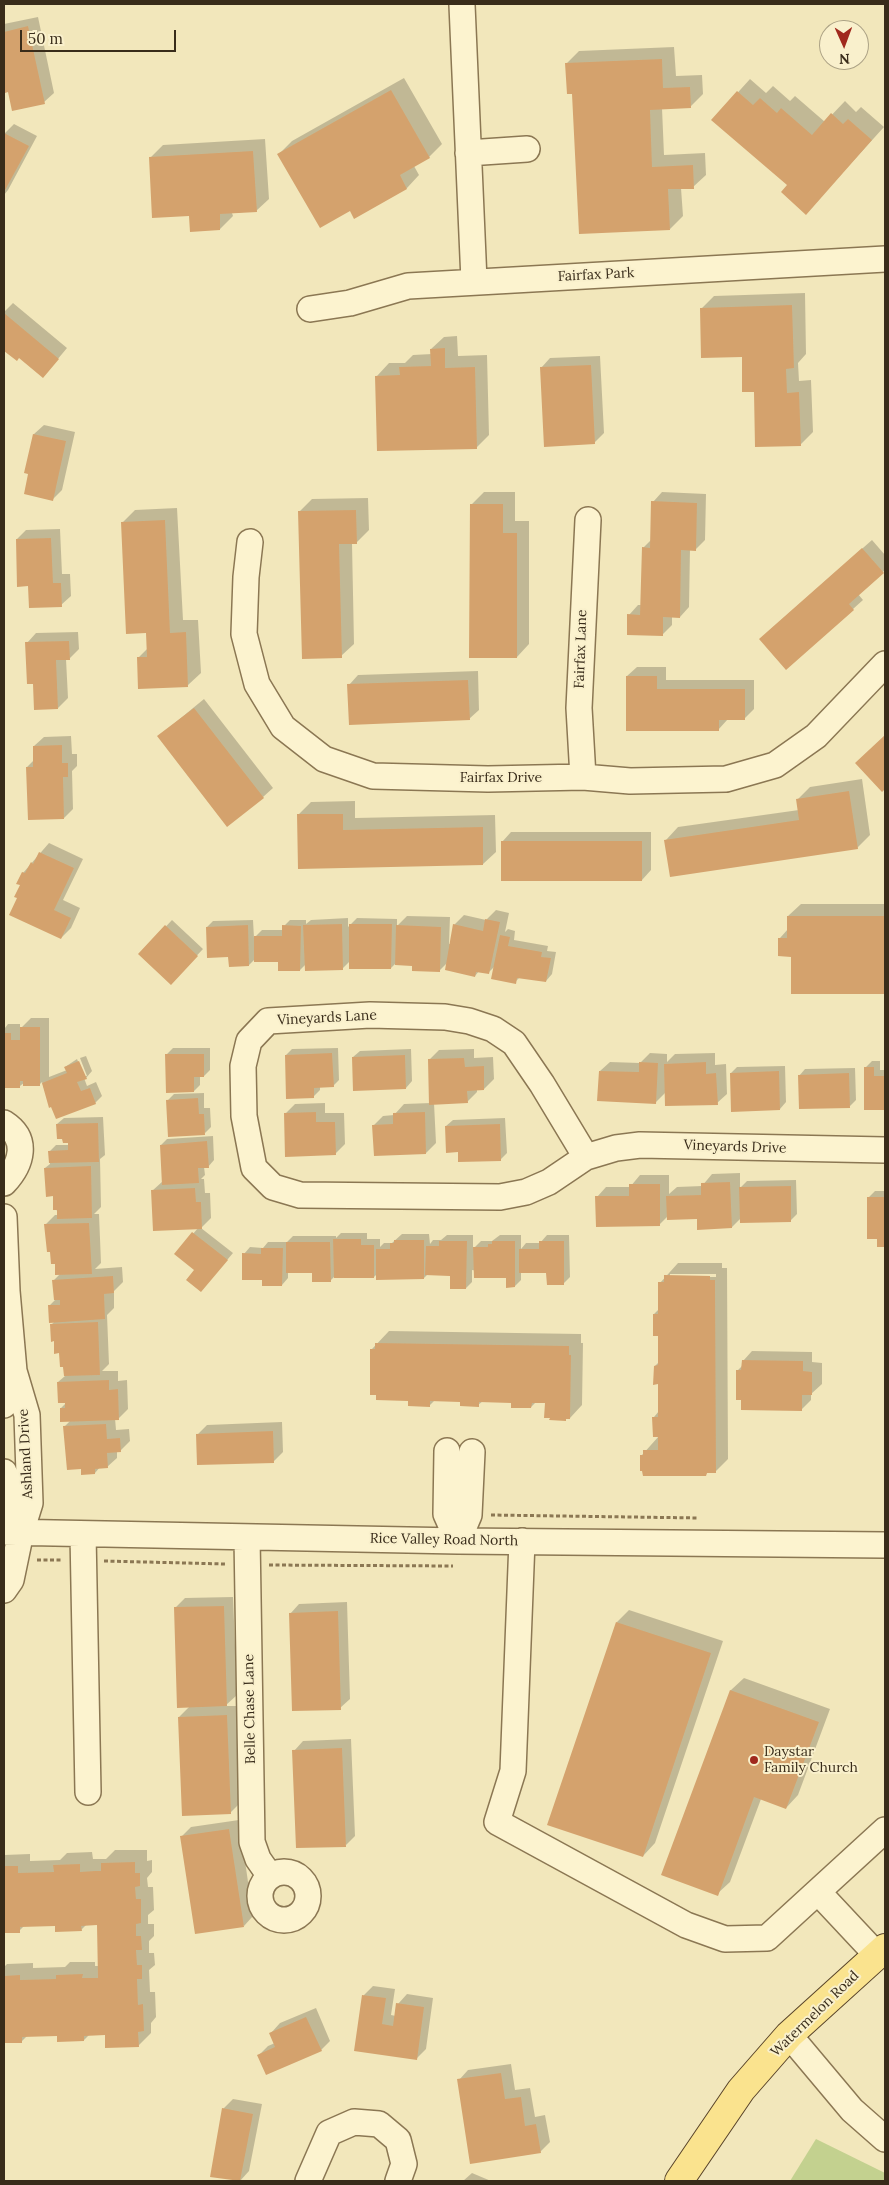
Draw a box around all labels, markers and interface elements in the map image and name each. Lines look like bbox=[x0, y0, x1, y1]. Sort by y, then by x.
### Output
scale bar bbox=[22, 20, 179, 52]
north arrow bbox=[819, 20, 869, 70]
text: 50 m bbox=[28, 29, 63, 48]
text: N bbox=[839, 50, 850, 68]
street label: Fairfax Park bbox=[557, 265, 635, 285]
street label: Fairfax Lane bbox=[571, 609, 591, 689]
street label: Fairfax Drive bbox=[460, 770, 542, 786]
street label: Vineyards Lane bbox=[277, 1007, 377, 1029]
street label: Vineyards Drive bbox=[683, 1137, 787, 1157]
street label: Ashland Drive bbox=[15, 1409, 37, 1499]
street label: Rice Valley Road North bbox=[370, 1530, 518, 1550]
street label: Belle Chase Lane bbox=[241, 1654, 259, 1764]
place label: Daystar Family Church bbox=[764, 1744, 858, 1776]
marker: Daystar Family Church bbox=[748, 1754, 760, 1766]
street label: Watermelon Road bbox=[767, 1968, 863, 2060]

